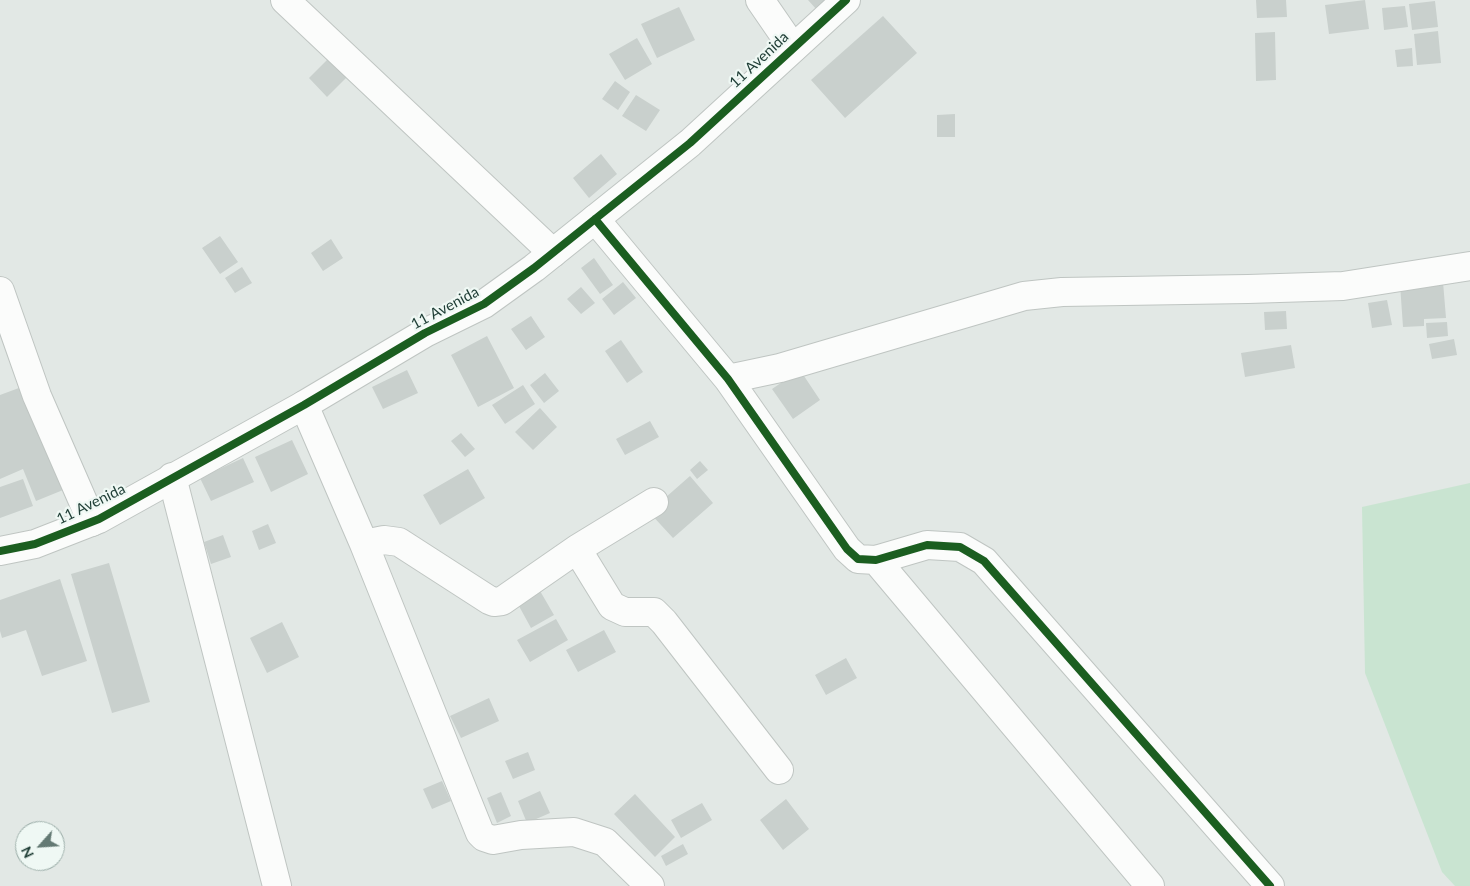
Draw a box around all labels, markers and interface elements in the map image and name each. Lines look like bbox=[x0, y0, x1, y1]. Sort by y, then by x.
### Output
street label: 11 Avenida bbox=[726, 28, 792, 92]
street label: 11 Avenida bbox=[408, 283, 482, 333]
street label: 11 Avenida bbox=[54, 480, 128, 528]
north arrow bbox=[15, 821, 65, 871]
text: N bbox=[17, 844, 37, 861]

